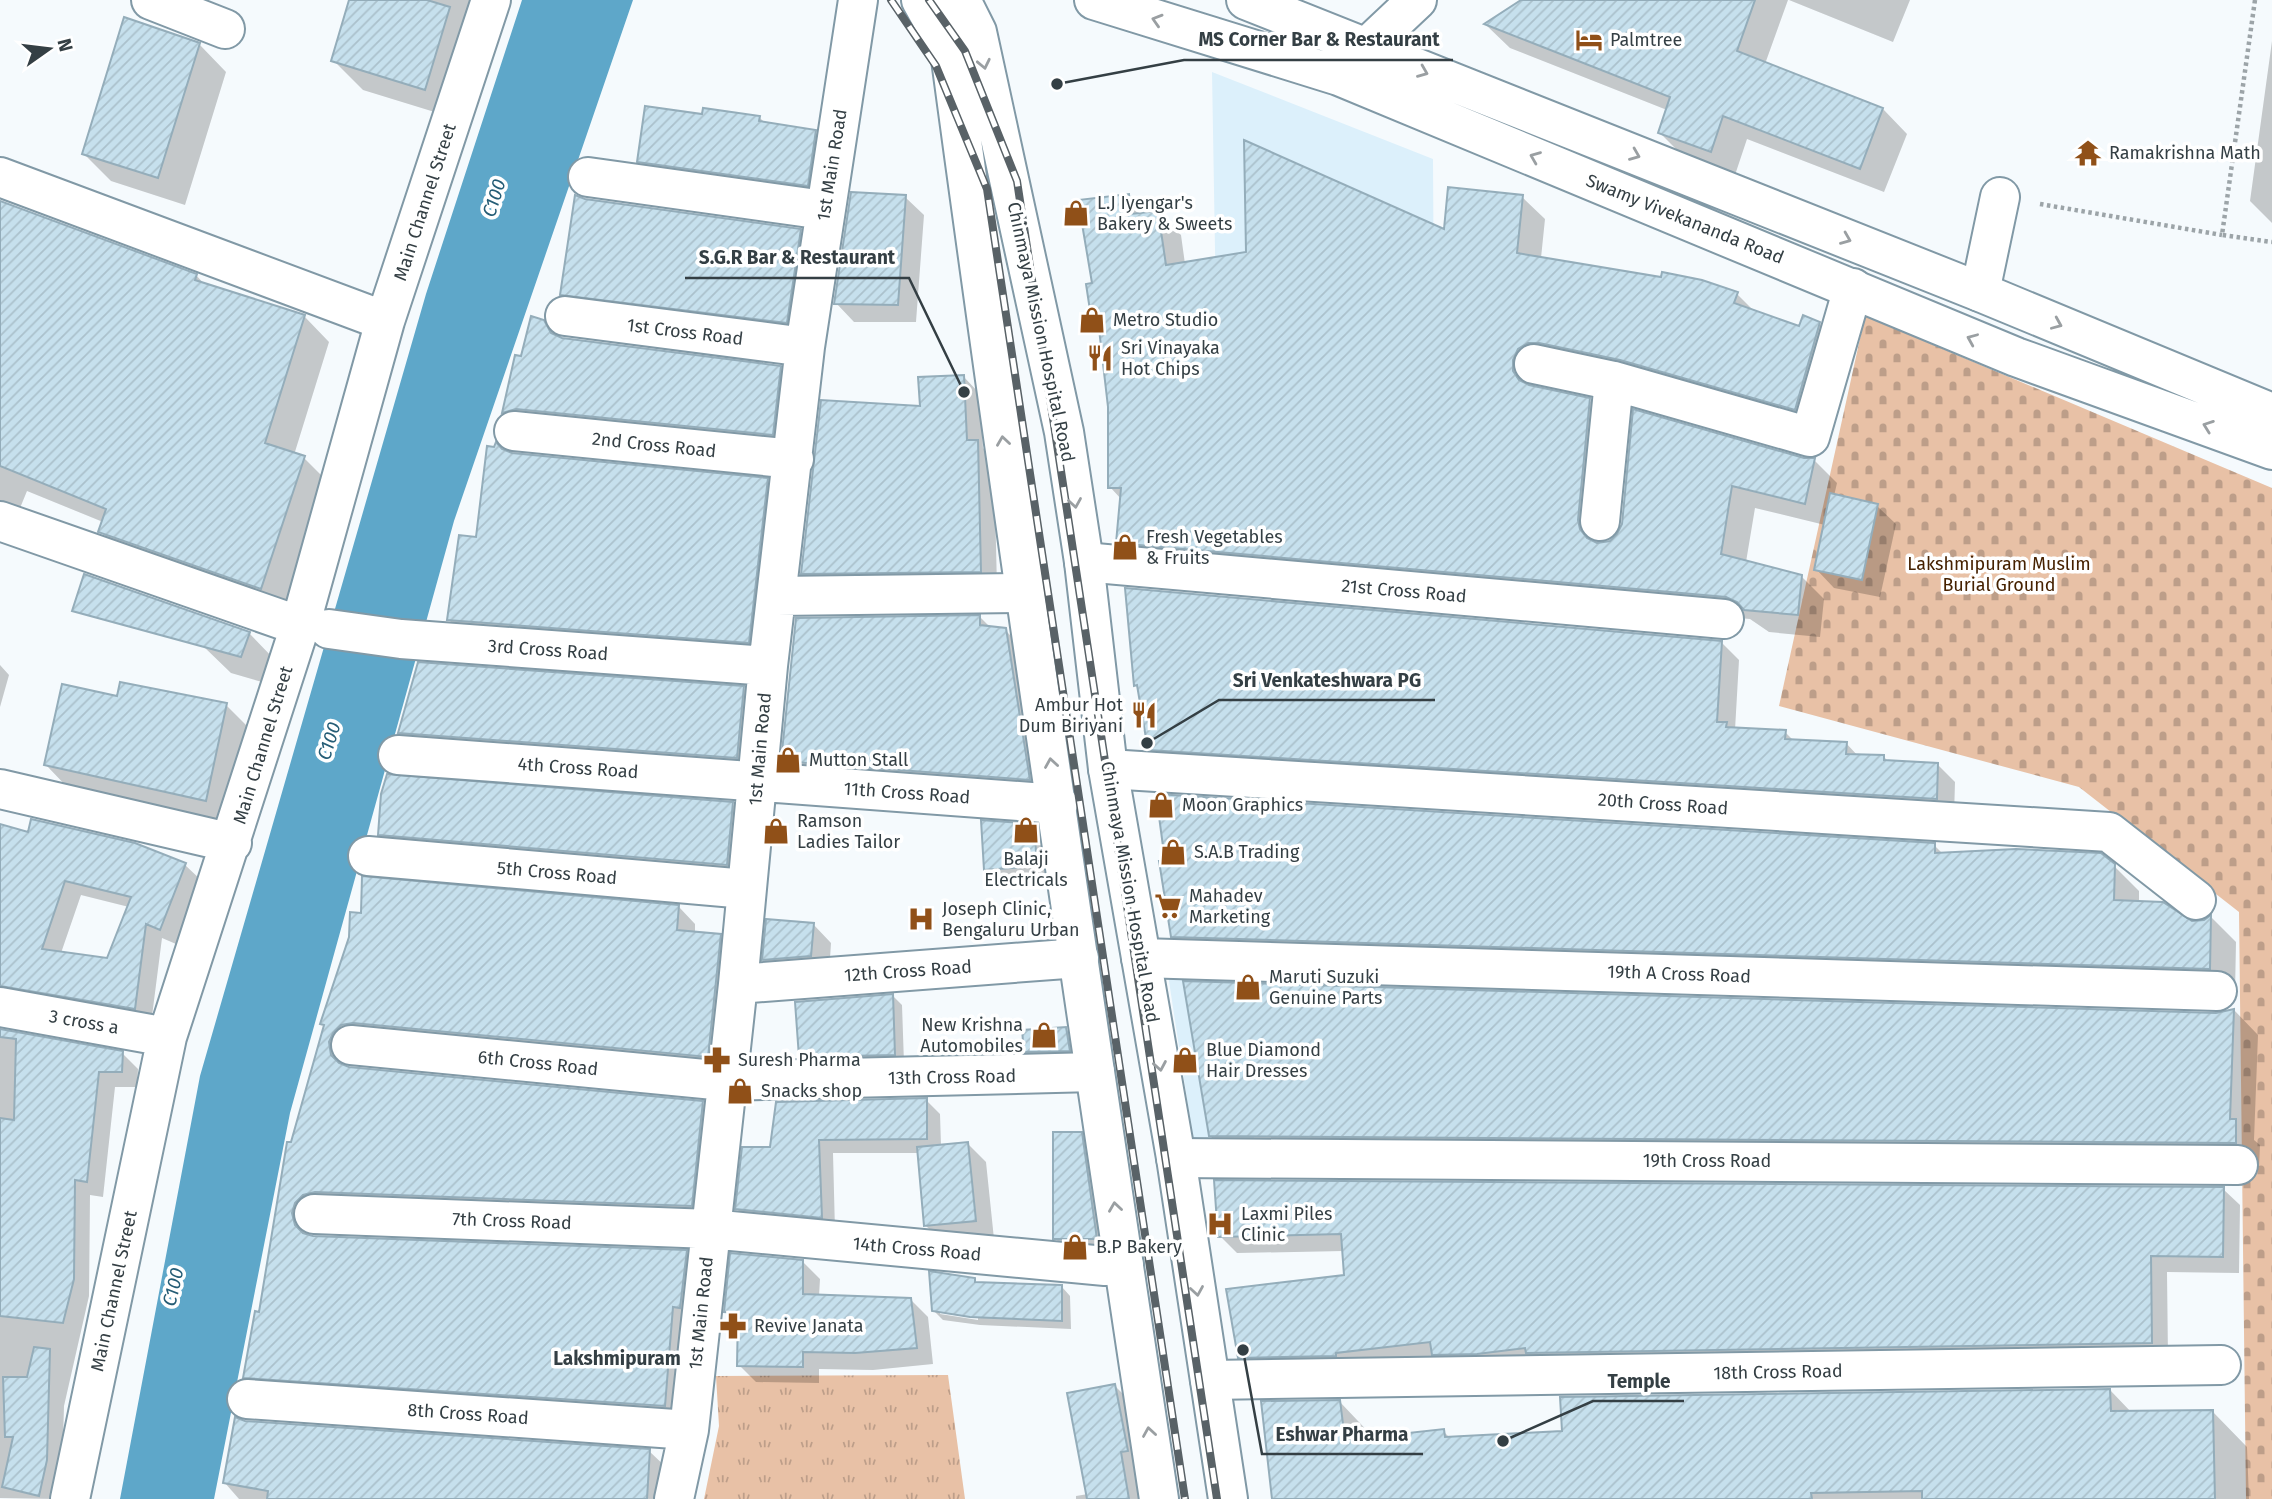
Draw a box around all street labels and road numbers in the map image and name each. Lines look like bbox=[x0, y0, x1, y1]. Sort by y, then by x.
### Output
street label: 1st Main Road bbox=[812, 107, 852, 223]
street label: Main Channel Street bbox=[389, 120, 461, 283]
street label: Swamy Vivekananda Road bbox=[1583, 169, 1787, 269]
street label: Chinmaya Mission Hospital Road bbox=[1003, 200, 1079, 464]
street label: 1st Cross Road bbox=[626, 314, 744, 350]
street label: 2nd Cross Road bbox=[591, 428, 717, 462]
street label: 21st Cross Road bbox=[1340, 575, 1468, 607]
street label: 3rd Cross Road bbox=[487, 635, 609, 665]
street label: Main Channel Street bbox=[228, 663, 298, 827]
street label: 1st Main Road bbox=[744, 692, 776, 806]
street label: 4th Cross Road bbox=[517, 753, 639, 783]
street label: Chinmaya Mission Hospital Road bbox=[1096, 759, 1164, 1025]
street label: 11th Cross Road bbox=[843, 778, 971, 808]
street label: 20th Cross Road bbox=[1597, 788, 1729, 820]
street label: 5th Cross Road bbox=[496, 857, 618, 889]
street label: 12th Cross Road bbox=[843, 956, 973, 986]
street label: 19th A Cross Road bbox=[1607, 960, 1751, 988]
street label: 3 cross a bbox=[47, 1005, 121, 1039]
street label: 6th Cross Road bbox=[477, 1046, 599, 1080]
street label: 13th Cross Road bbox=[888, 1065, 1016, 1089]
street label: 19th Cross Road bbox=[1643, 1150, 1771, 1172]
street label: Main Channel Street bbox=[86, 1208, 142, 1374]
street label: 7th Cross Road bbox=[452, 1208, 572, 1234]
street label: 14th Cross Road bbox=[852, 1232, 982, 1266]
street label: 1st Main Road bbox=[684, 1256, 718, 1370]
street label: 18th Cross Road bbox=[1713, 1360, 1843, 1384]
street label: 8th Cross Road bbox=[407, 1399, 529, 1429]

